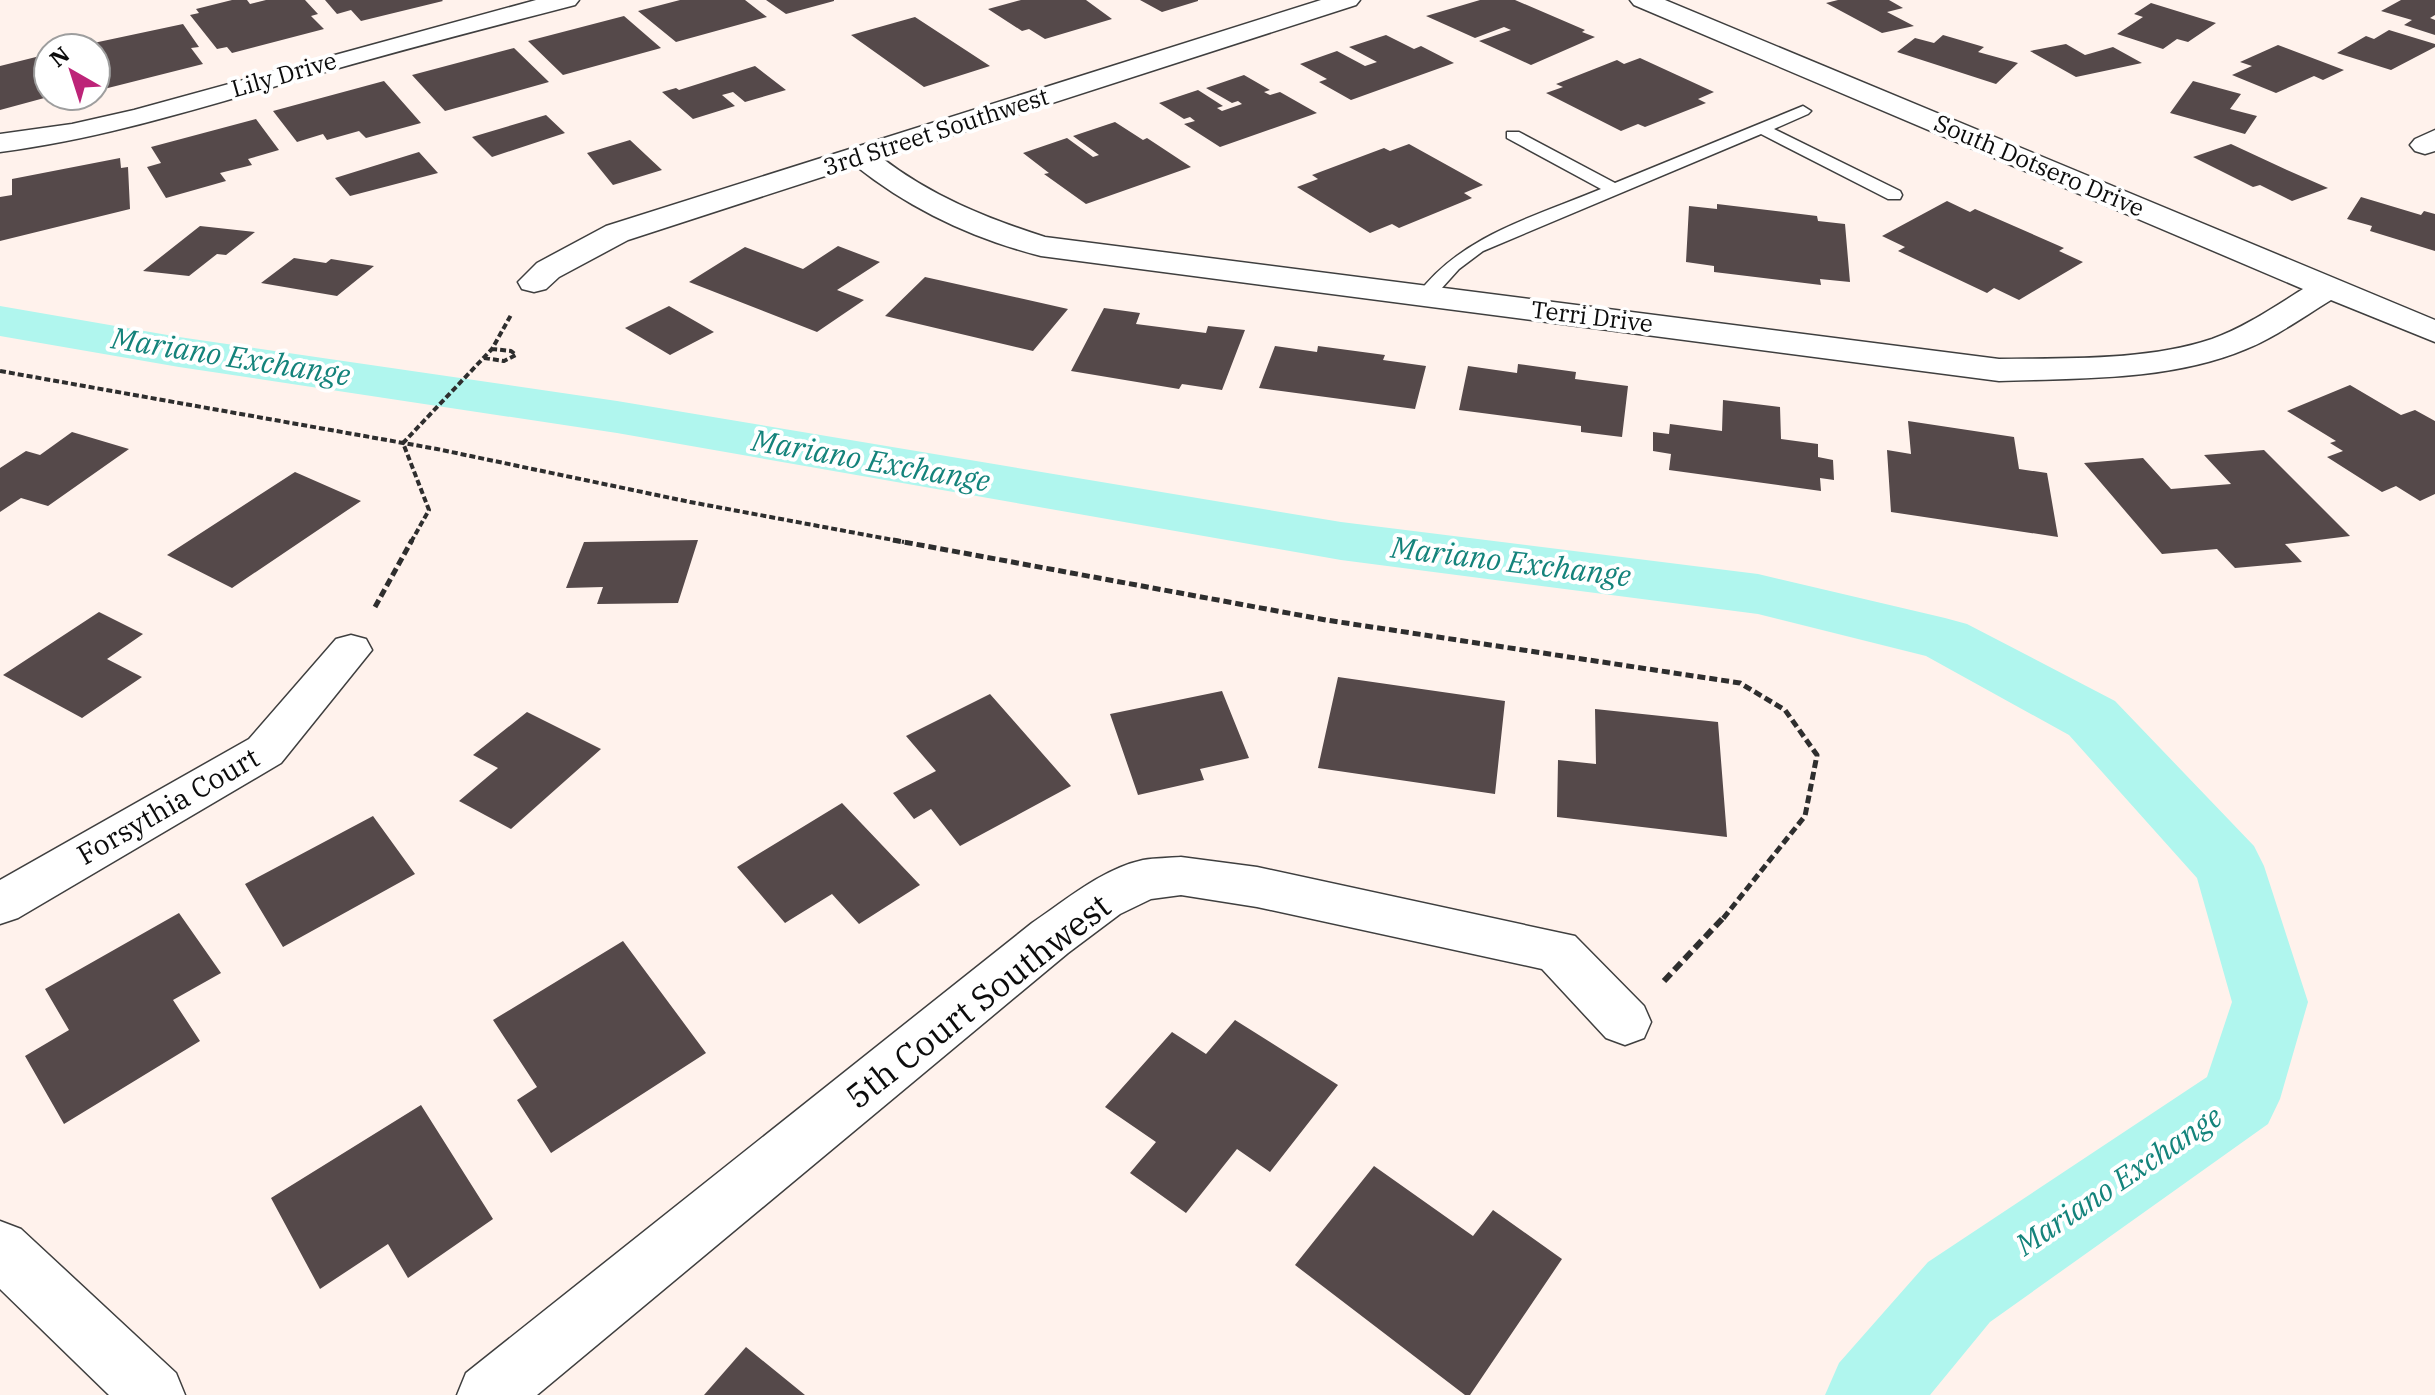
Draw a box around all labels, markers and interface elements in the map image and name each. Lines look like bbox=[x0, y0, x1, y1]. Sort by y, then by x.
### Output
north arrow bbox=[32, 32, 112, 112]
text: N bbox=[43, 39, 75, 73]
street label: Lily Drive bbox=[227, 44, 340, 104]
street label: 3rd Street Southwest bbox=[819, 79, 1053, 183]
street label: South Dotsero Drive bbox=[1929, 106, 2149, 224]
street label: Terri Drive bbox=[1529, 293, 1655, 339]
water label: Mariano Exchange bbox=[108, 317, 353, 394]
water label: Mariano Exchange bbox=[748, 419, 993, 500]
water label: Mariano Exchange bbox=[1388, 526, 1633, 595]
street label: Forsythia Court bbox=[70, 738, 266, 873]
street label: 5th Court Southwest bbox=[836, 883, 1119, 1117]
water label: Mariano Exchange bbox=[2006, 1096, 2229, 1264]

